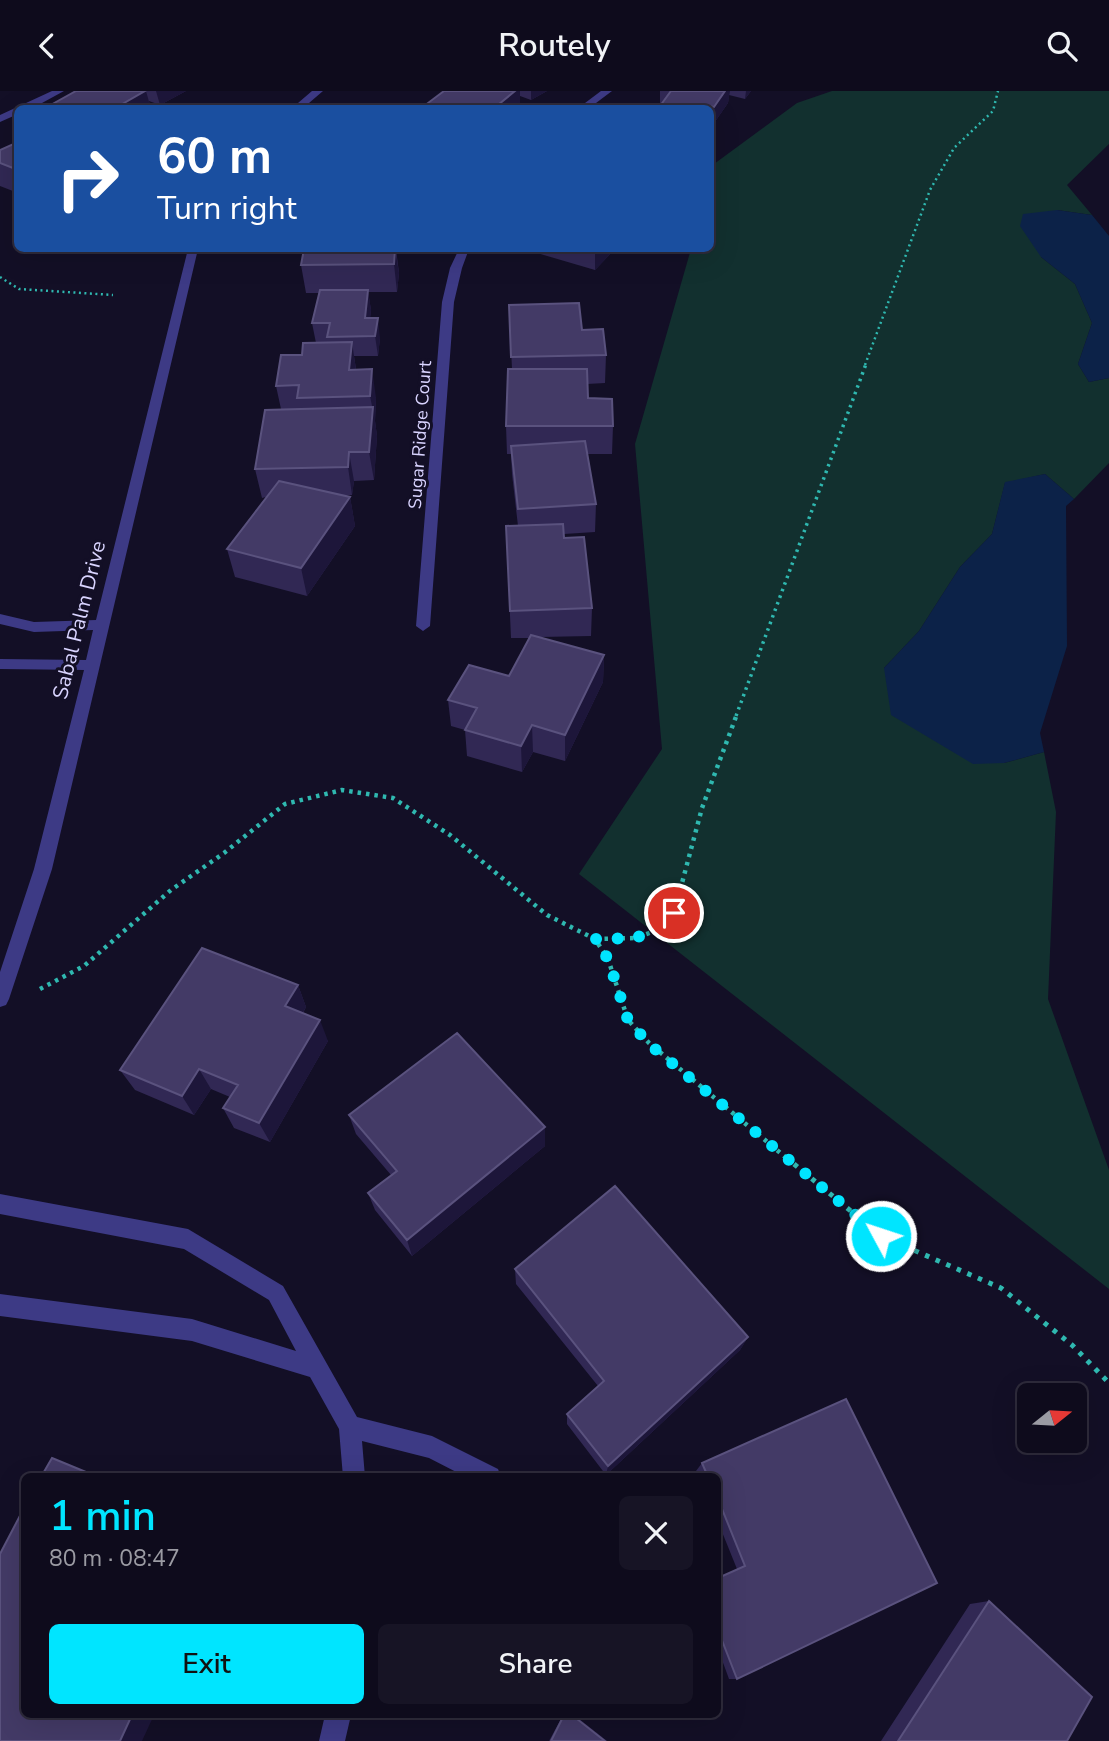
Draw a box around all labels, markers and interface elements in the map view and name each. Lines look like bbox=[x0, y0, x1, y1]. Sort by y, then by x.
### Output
text: Routely bbox=[498, 24, 611, 67]
icon: back bbox=[28, 27, 66, 65]
icon: search bbox=[1043, 27, 1081, 65]
text: 60 m bbox=[157, 123, 272, 190]
icon: right bbox=[42, 133, 133, 224]
text: Turn right bbox=[157, 187, 297, 230]
street label: Sugar Ridge Court bbox=[403, 359, 437, 510]
street label: Sabal Palm Drive bbox=[46, 538, 112, 702]
pin bbox=[644, 883, 704, 943]
icon: arrive bbox=[655, 894, 693, 932]
position arrow bbox=[844, 1199, 918, 1273]
north arrow bbox=[1017, 1383, 1087, 1453]
map controls bbox=[1017, 1383, 1087, 1453]
text: 1 min bbox=[49, 1488, 156, 1545]
button: close bbox=[619, 1496, 693, 1570]
text: 80 m · 08:47 bbox=[49, 1543, 180, 1574]
button: Exit bbox=[49, 1624, 364, 1704]
button: Share bbox=[378, 1624, 693, 1704]

